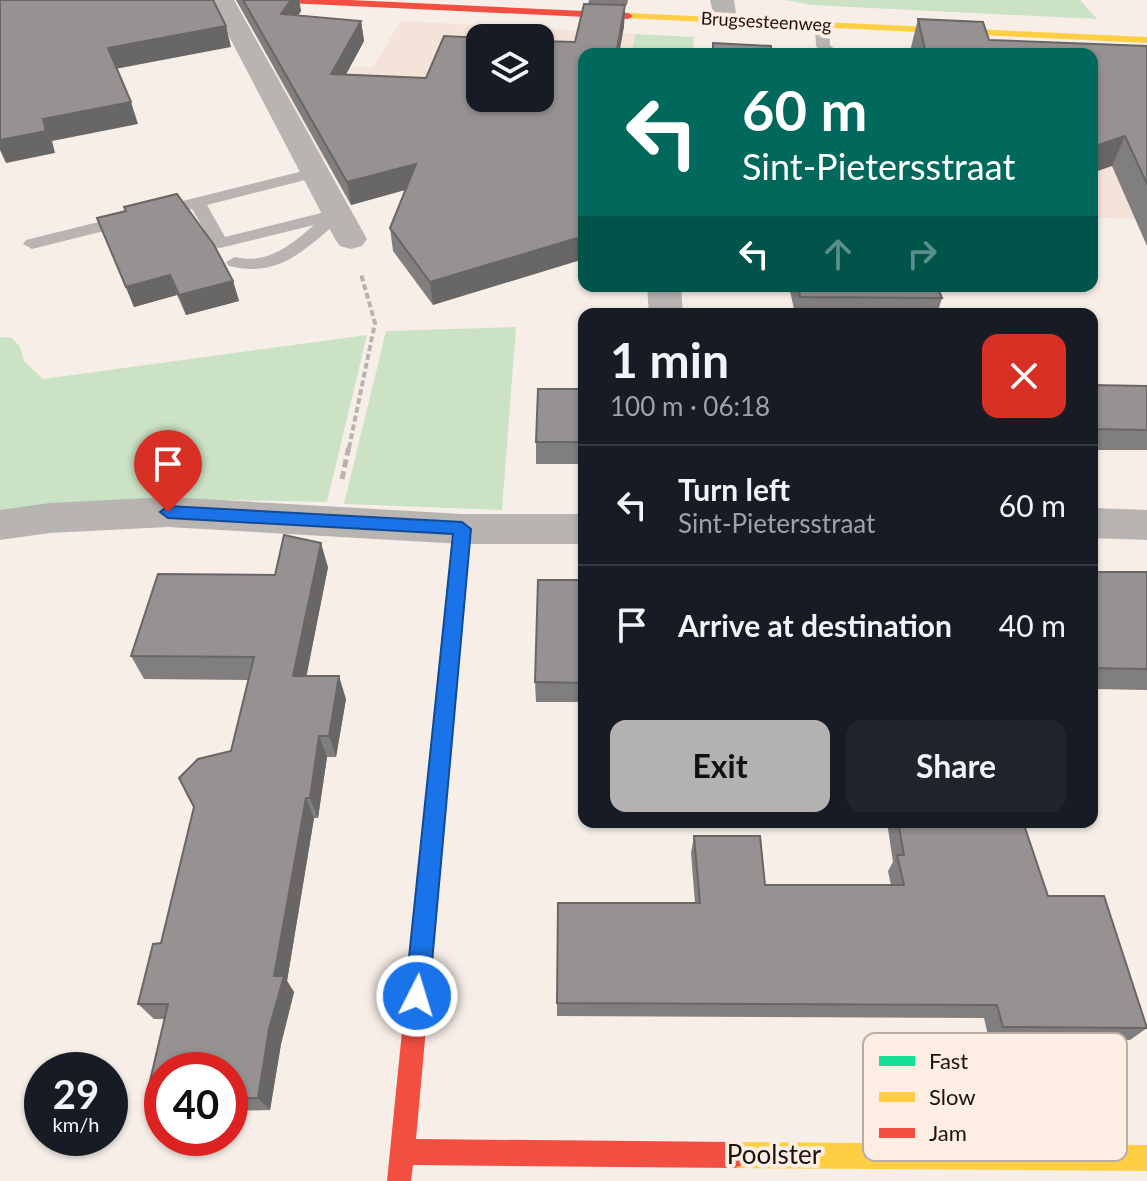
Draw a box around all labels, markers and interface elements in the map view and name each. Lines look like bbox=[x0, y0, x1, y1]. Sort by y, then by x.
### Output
street label: Brugsesteenweg bbox=[700, 7, 832, 35]
map controls bbox=[466, 24, 554, 112]
button: layers bbox=[466, 24, 554, 112]
text: 60 m bbox=[742, 76, 867, 143]
icon: left bbox=[610, 80, 714, 184]
text: Sint-Pietersstraat bbox=[742, 144, 1015, 188]
icon: left bbox=[732, 232, 776, 276]
icon: ahead bbox=[816, 232, 860, 276]
icon: right bbox=[900, 232, 944, 276]
text: 1 min bbox=[610, 331, 729, 388]
button: close bbox=[982, 334, 1066, 418]
text: 100 m · 06:18 bbox=[610, 390, 770, 422]
pin bbox=[134, 430, 202, 512]
icon: arrive bbox=[146, 442, 190, 486]
text: Turn left bbox=[678, 471, 790, 507]
icon: left bbox=[610, 483, 654, 527]
text: 60 m bbox=[999, 487, 1066, 523]
text: Sint-Pietersstraat bbox=[678, 507, 875, 539]
icon: arrive bbox=[610, 603, 654, 647]
text: Arrive at destination bbox=[678, 607, 952, 643]
text: 40 m bbox=[999, 607, 1066, 643]
button: Exit bbox=[610, 720, 830, 812]
button: Share bbox=[846, 720, 1066, 812]
position arrow bbox=[375, 954, 459, 1038]
legend bbox=[863, 1033, 1127, 1161]
text: Fast bbox=[929, 1047, 968, 1074]
speed limit sign: 40 bbox=[144, 1052, 248, 1156]
text: 29 bbox=[53, 1070, 99, 1118]
text: Slow bbox=[929, 1083, 976, 1110]
text: km/h bbox=[53, 1112, 99, 1136]
text: Jam bbox=[929, 1119, 967, 1146]
street label: Poolster bbox=[727, 1138, 822, 1170]

